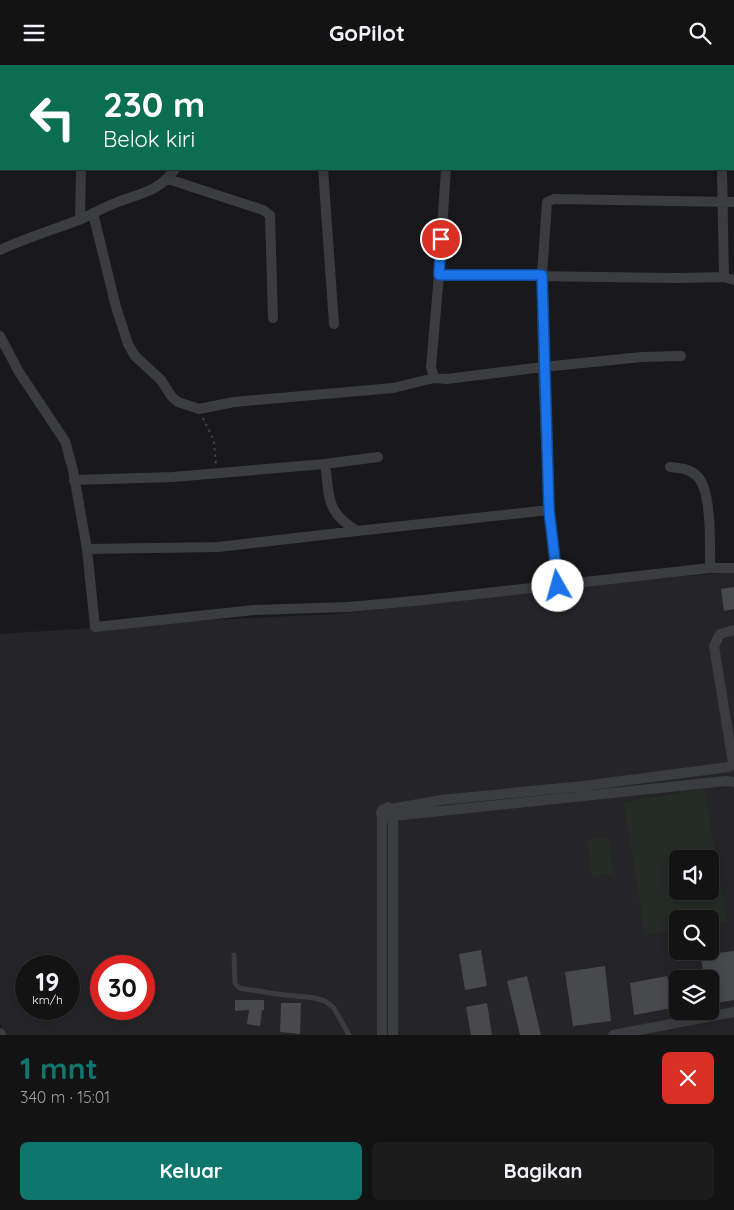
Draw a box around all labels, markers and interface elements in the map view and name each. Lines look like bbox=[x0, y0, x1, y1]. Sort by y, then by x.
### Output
icon: menu bbox=[20, 19, 48, 47]
text: GoPilot bbox=[329, 19, 405, 47]
icon: search bbox=[686, 19, 714, 47]
text: 230 m bbox=[103, 82, 205, 126]
icon: left bbox=[20, 85, 85, 150]
text: Belok kiri bbox=[103, 125, 195, 153]
pin bbox=[420, 218, 462, 260]
icon: arrive bbox=[427, 225, 455, 253]
position arrow bbox=[531, 559, 583, 611]
map controls bbox=[669, 850, 719, 1020]
button: sound bbox=[669, 850, 719, 900]
button: search bbox=[669, 910, 719, 960]
speed limit sign: 30 bbox=[90, 955, 155, 1020]
text: 19 bbox=[36, 966, 59, 997]
button: layers bbox=[669, 970, 719, 1020]
text: km/h bbox=[32, 992, 63, 1007]
text: 1 mnt bbox=[20, 1049, 98, 1087]
button: close bbox=[662, 1052, 714, 1104]
text: 340 m · 15:01 bbox=[20, 1087, 110, 1107]
button: Keluar bbox=[20, 1142, 362, 1200]
button: Bagikan bbox=[372, 1142, 714, 1200]

